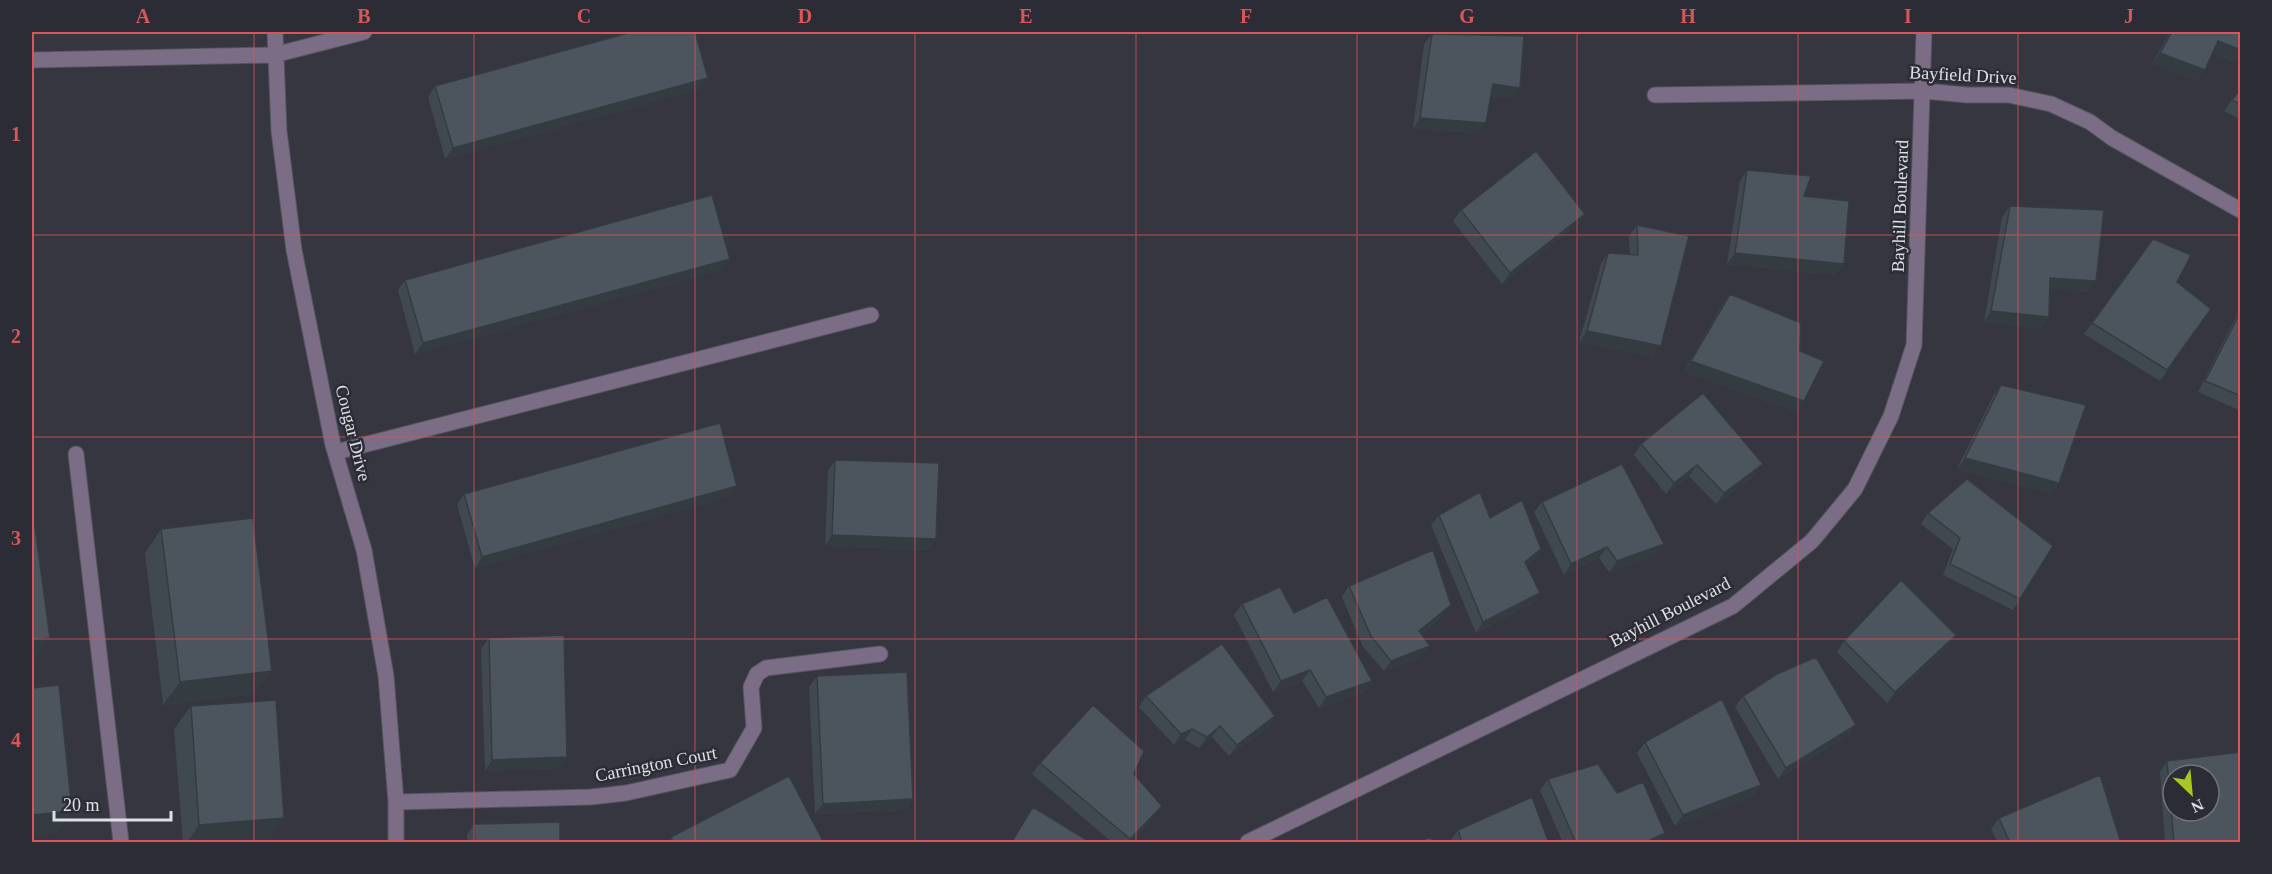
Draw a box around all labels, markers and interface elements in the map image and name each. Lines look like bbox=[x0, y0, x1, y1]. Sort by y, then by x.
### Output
text: A bbox=[136, 5, 151, 27]
text: B bbox=[357, 5, 371, 27]
text: C bbox=[577, 5, 591, 27]
text: D bbox=[798, 5, 812, 27]
text: E bbox=[1019, 5, 1033, 27]
text: F bbox=[1240, 5, 1252, 27]
text: G bbox=[1459, 5, 1475, 27]
text: H bbox=[1680, 5, 1696, 27]
text: I bbox=[1904, 5, 1912, 27]
text: J bbox=[2124, 5, 2134, 27]
street label: Bayfield Drive bbox=[1909, 62, 2017, 88]
text: 1 bbox=[11, 123, 21, 145]
street label: Bayhill Boulevard bbox=[1888, 139, 1912, 273]
text: 2 bbox=[11, 325, 21, 347]
street label: Cougar Drive bbox=[331, 383, 375, 483]
text: 3 bbox=[11, 527, 21, 549]
street label: Bayhill Boulevard bbox=[1606, 573, 1734, 651]
text: 4 bbox=[11, 729, 21, 751]
street label: Carrington Court bbox=[593, 742, 719, 786]
north arrow bbox=[2161, 763, 2221, 823]
scale bar bbox=[54, 784, 171, 822]
text: 20 m bbox=[63, 795, 100, 815]
text: N bbox=[2188, 796, 2206, 816]

